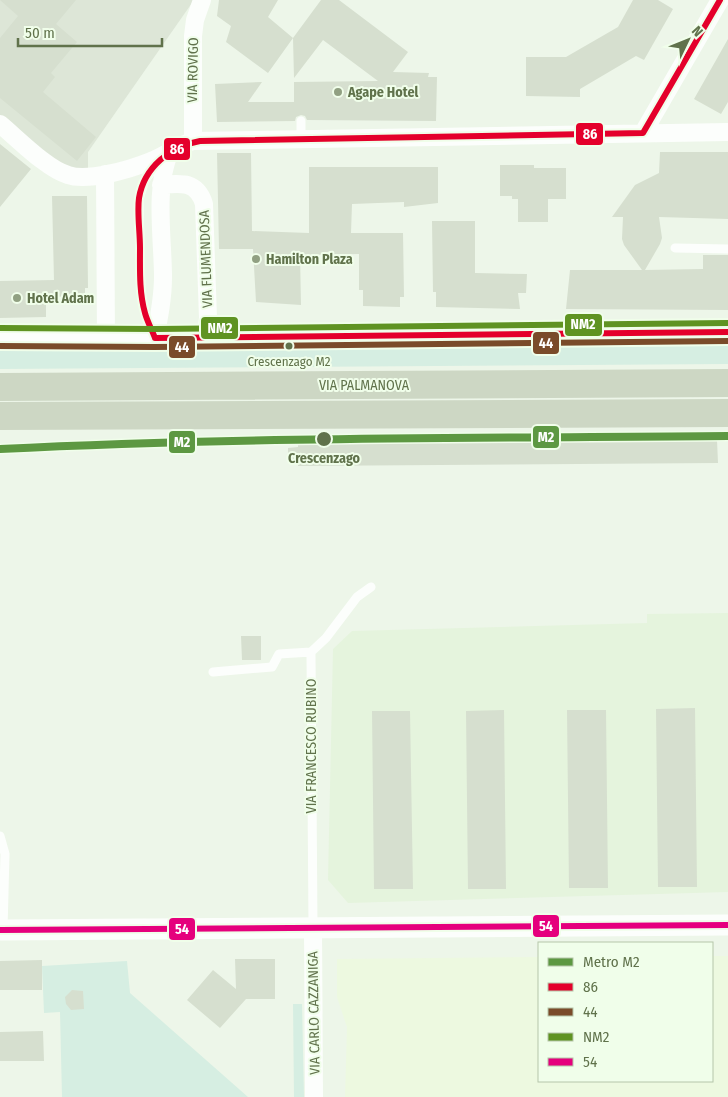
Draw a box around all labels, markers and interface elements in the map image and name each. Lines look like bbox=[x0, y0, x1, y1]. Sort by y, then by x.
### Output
scale bar bbox=[18, 15, 161, 47]
north arrow bbox=[663, 15, 713, 65]
text: N bbox=[688, 23, 706, 40]
text: 50 m bbox=[25, 24, 55, 42]
street label: VIA ROVIGO bbox=[184, 37, 202, 103]
place label: Agape Hotel bbox=[347, 84, 418, 101]
marker: Agape Hotel bbox=[332, 86, 344, 98]
line badge: 86 bbox=[575, 122, 604, 146]
text: 86 bbox=[583, 126, 597, 143]
line badge: 86 bbox=[163, 137, 191, 161]
text: 86 bbox=[170, 141, 184, 158]
street label: VIA FLUMENDOSA bbox=[196, 209, 216, 308]
place label: Hamilton Plaza bbox=[266, 251, 353, 268]
marker: Hamilton Plaza bbox=[250, 253, 262, 265]
place label: Hotel Adam bbox=[27, 290, 95, 307]
marker: Hotel Adam bbox=[11, 292, 23, 304]
line badge: NM2 bbox=[564, 313, 603, 337]
line badge: NM2 bbox=[200, 316, 239, 340]
text: NM2 bbox=[571, 316, 596, 333]
text: NM2 bbox=[208, 320, 233, 337]
line badge: 44 bbox=[532, 331, 560, 355]
line badge: 44 bbox=[168, 335, 196, 359]
text: 44 bbox=[539, 335, 553, 352]
text: 44 bbox=[175, 339, 189, 356]
marker: Crescenzago M2 bbox=[284, 341, 294, 351]
place label: Crescenzago M2 bbox=[247, 354, 331, 369]
street label: VIA PALMANOVA bbox=[319, 377, 410, 394]
line badge: M2 bbox=[532, 425, 560, 449]
text: M2 bbox=[538, 429, 555, 446]
line badge: M2 bbox=[168, 430, 196, 454]
marker: Crescenzago bbox=[315, 430, 333, 448]
text: M2 bbox=[174, 434, 191, 451]
place label: Crescenzago bbox=[288, 450, 361, 467]
street label: VIA FRANCESCO RUBINO bbox=[303, 678, 320, 813]
line badge: 54 bbox=[532, 914, 560, 938]
line badge: 54 bbox=[168, 917, 196, 941]
text: 54 bbox=[539, 918, 553, 935]
text: 54 bbox=[175, 921, 189, 938]
legend bbox=[538, 942, 713, 1082]
street label: VIA CARLO CAZZANIGA bbox=[304, 950, 324, 1075]
text: Metro M2 bbox=[583, 953, 640, 971]
text: 86 bbox=[583, 978, 598, 996]
text: 44 bbox=[583, 1003, 598, 1021]
text: NM2 bbox=[583, 1028, 610, 1046]
text: 54 bbox=[583, 1053, 597, 1071]

